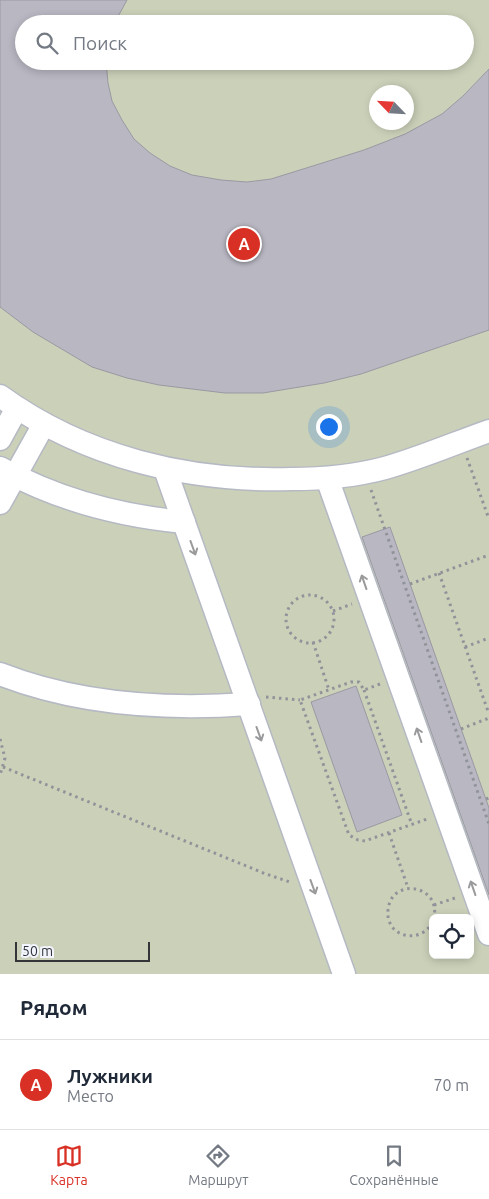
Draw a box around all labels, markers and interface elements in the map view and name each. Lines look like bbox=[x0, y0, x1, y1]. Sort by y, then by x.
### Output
search box bbox=[15, 15, 474, 70]
icon: search bbox=[33, 29, 61, 57]
text: Поиск bbox=[73, 32, 127, 54]
north arrow bbox=[369, 85, 414, 130]
pin: A bbox=[228, 225, 260, 263]
your location bbox=[316, 414, 342, 440]
one-way arrow bbox=[189, 539, 198, 555]
one-way arrow bbox=[359, 575, 368, 590]
one-way arrow bbox=[255, 725, 264, 741]
one-way arrow bbox=[414, 728, 423, 743]
one-way arrow bbox=[309, 879, 319, 895]
one-way arrow bbox=[468, 881, 477, 896]
map controls bbox=[429, 914, 474, 959]
button: locate bbox=[429, 914, 474, 959]
scale bar bbox=[15, 939, 150, 962]
text: 50 m bbox=[22, 943, 53, 959]
text: Рядом bbox=[20, 995, 88, 1019]
text: Лужники bbox=[67, 1065, 153, 1087]
text: A bbox=[30, 1076, 42, 1094]
text: 70 m bbox=[433, 1076, 469, 1094]
text: Место bbox=[67, 1087, 114, 1105]
tab: Карта bbox=[50, 1142, 88, 1188]
tab: Маршрут bbox=[188, 1142, 249, 1188]
tab: Сохранённые bbox=[349, 1142, 439, 1188]

